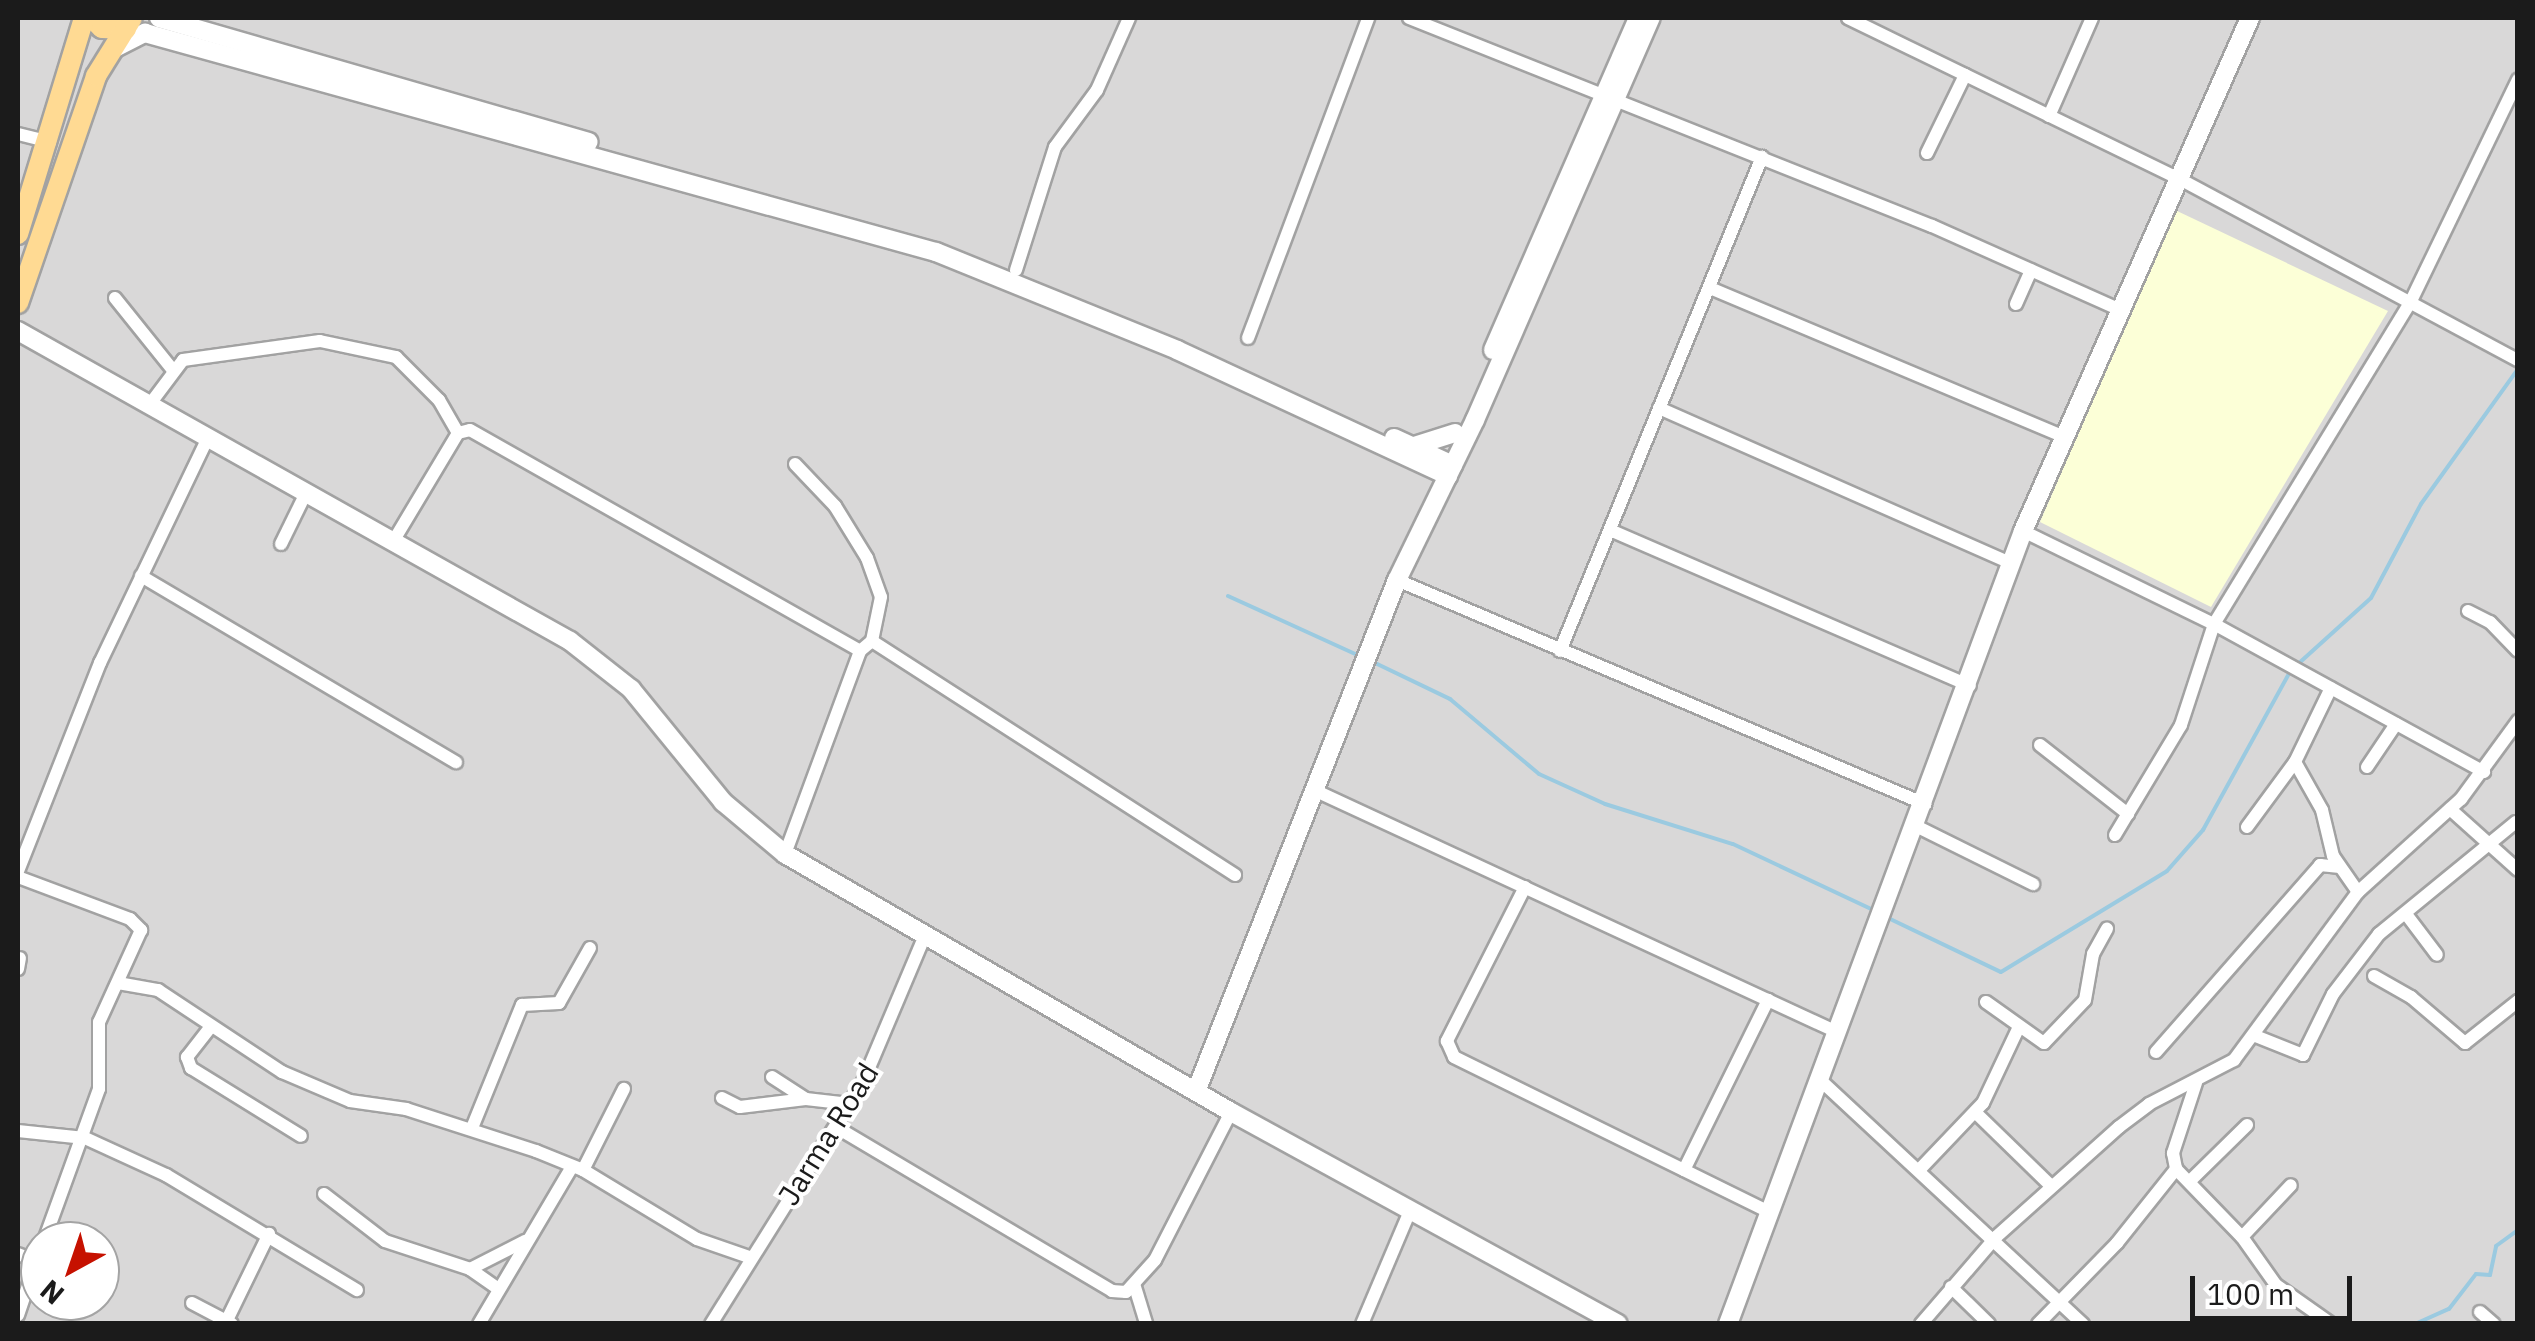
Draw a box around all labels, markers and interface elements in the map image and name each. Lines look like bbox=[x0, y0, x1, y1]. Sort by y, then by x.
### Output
street label: Jarma Road bbox=[770, 1056, 886, 1212]
north arrow bbox=[20, 1221, 120, 1321]
scale bar bbox=[2195, 1256, 2358, 1318]
text: N bbox=[32, 1272, 71, 1314]
text: 100 m bbox=[2207, 1274, 2294, 1313]

